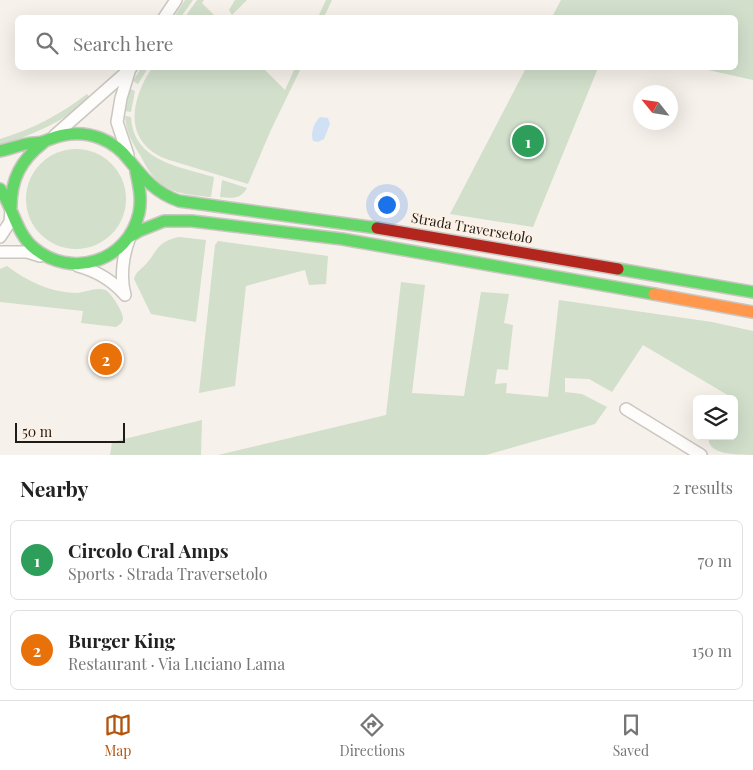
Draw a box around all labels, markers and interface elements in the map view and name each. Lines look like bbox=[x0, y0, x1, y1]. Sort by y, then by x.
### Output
search box bbox=[15, 15, 738, 70]
icon: search bbox=[33, 29, 61, 57]
text: Search here bbox=[73, 30, 173, 56]
north arrow bbox=[633, 85, 678, 130]
pin: 1 bbox=[512, 122, 544, 160]
your location bbox=[374, 192, 400, 218]
street label: Strada Traversetolo bbox=[410, 207, 535, 248]
pin: 2 bbox=[90, 340, 122, 378]
map controls bbox=[693, 395, 738, 440]
button: layers bbox=[693, 395, 738, 440]
scale bar bbox=[15, 420, 125, 443]
text: 50 m bbox=[22, 422, 52, 441]
text: Nearby bbox=[20, 474, 89, 502]
text: 2 results bbox=[673, 477, 733, 498]
text: Circolo Cral Amps bbox=[68, 537, 229, 563]
text: 1 bbox=[34, 550, 40, 571]
text: 70 m bbox=[698, 550, 732, 571]
text: Sports · Strada Traversetolo bbox=[68, 563, 267, 584]
text: Burger King bbox=[68, 627, 175, 653]
text: 2 bbox=[33, 640, 41, 661]
text: 150 m bbox=[692, 640, 732, 661]
text: Restaurant · Via Luciano Lama bbox=[68, 653, 285, 674]
tab: Map bbox=[104, 711, 132, 760]
tab: Directions bbox=[340, 711, 405, 760]
tab: Saved bbox=[613, 711, 649, 760]

